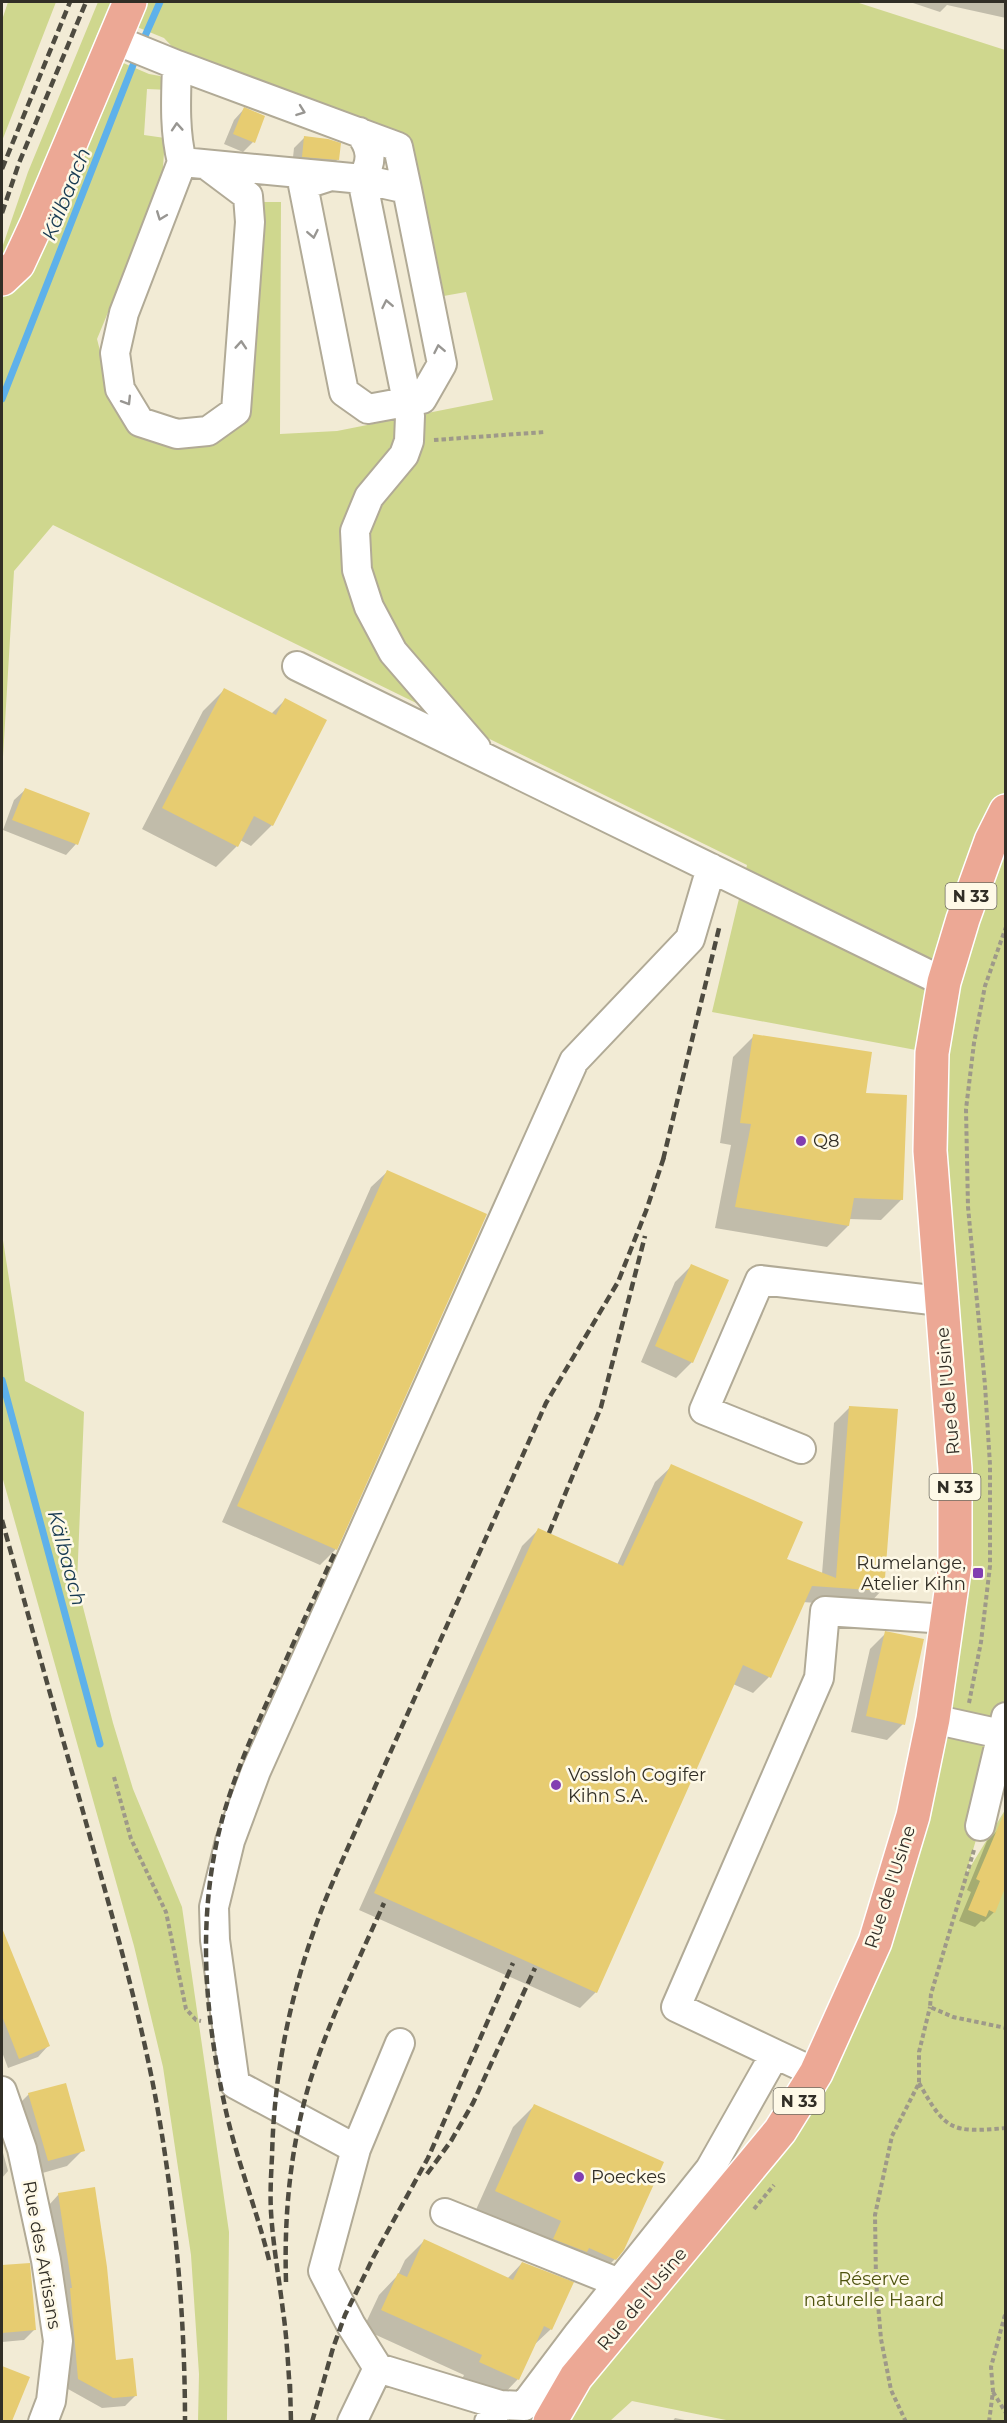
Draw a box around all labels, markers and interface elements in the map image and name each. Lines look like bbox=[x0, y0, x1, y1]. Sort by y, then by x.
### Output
one-way arrow bbox=[295, 103, 306, 116]
one-way arrow bbox=[171, 123, 184, 132]
water label: Kälbaach bbox=[37, 144, 95, 244]
one-way arrow bbox=[156, 210, 168, 221]
one-way arrow bbox=[306, 229, 319, 239]
one-way arrow bbox=[381, 299, 394, 309]
one-way arrow bbox=[234, 340, 247, 349]
one-way arrow bbox=[433, 344, 446, 354]
one-way arrow bbox=[120, 395, 132, 405]
road number: N 33 bbox=[946, 883, 996, 909]
place label: Q8 bbox=[813, 1130, 840, 1152]
marker: Q8 bbox=[794, 1134, 808, 1148]
street label: Rue de l'Usine bbox=[931, 1326, 965, 1456]
road number: N 33 bbox=[930, 1474, 980, 1500]
water label: Kälbaach bbox=[43, 1508, 91, 1608]
place label: Rumelange, Atelier Kihn bbox=[856, 1552, 966, 1595]
marker: Rumelange, Atelier Kihn bbox=[971, 1566, 985, 1580]
place label: Vossloh Cogifer Kihn S.A. bbox=[568, 1764, 706, 1807]
marker: Vossloh Cogifer Kihn S.A. bbox=[549, 1778, 563, 1792]
street label: Rue de l'Usine bbox=[860, 1823, 920, 1951]
road number: N 33 bbox=[774, 2088, 824, 2114]
place label: Poeckes bbox=[591, 2166, 666, 2188]
marker: Poeckes bbox=[572, 2170, 586, 2184]
street label: Rue des Artisans bbox=[18, 2179, 66, 2331]
street label: Rue de l'Usine bbox=[592, 2243, 692, 2355]
park label: Réserve naturelle Haard bbox=[804, 2268, 944, 2311]

